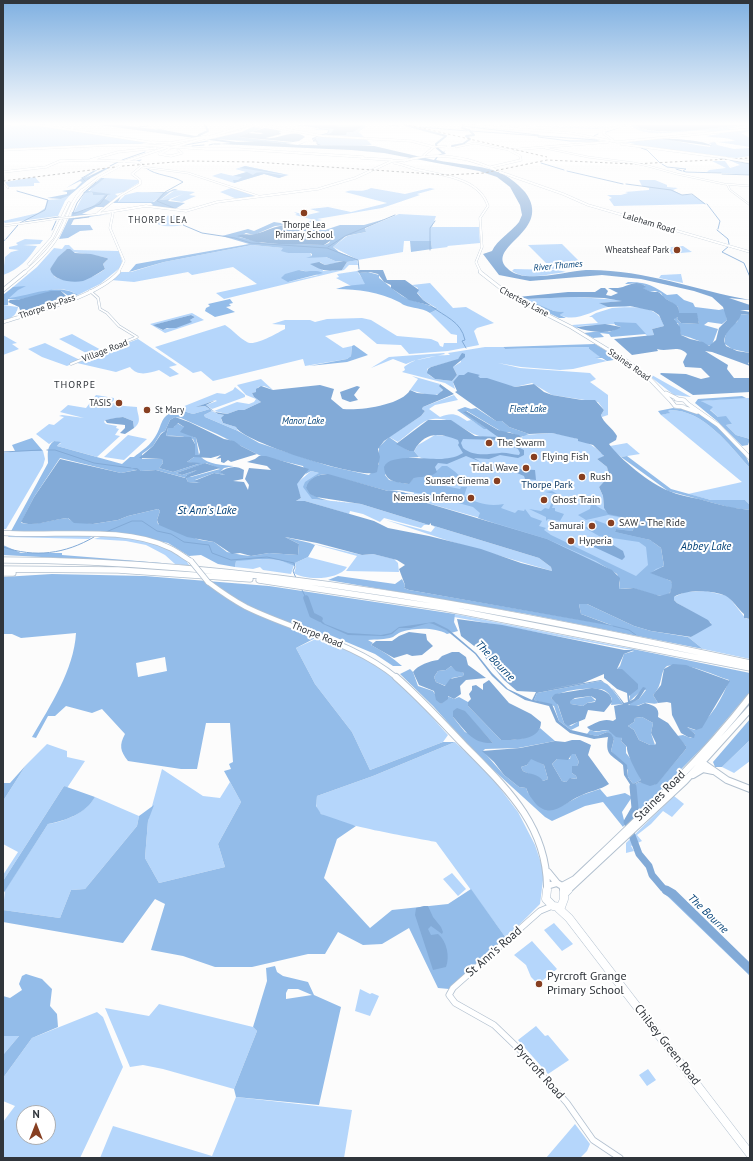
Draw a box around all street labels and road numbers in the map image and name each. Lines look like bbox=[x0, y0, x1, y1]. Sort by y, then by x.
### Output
street label: Laleham Road bbox=[621, 210, 677, 236]
street label: Chertsey Lane bbox=[498, 285, 550, 319]
street label: Thorpe By-Pass bbox=[17, 292, 77, 322]
street label: Village Road bbox=[81, 337, 129, 365]
street label: Staines Road bbox=[606, 346, 652, 384]
street label: Thorpe Road bbox=[290, 619, 344, 651]
street label: Staines Road bbox=[632, 768, 688, 824]
street label: St Ann's Road bbox=[463, 924, 525, 980]
street label: Chilsey Green Road bbox=[631, 1002, 703, 1088]
street label: Pyrcroft Road bbox=[511, 1042, 567, 1102]

